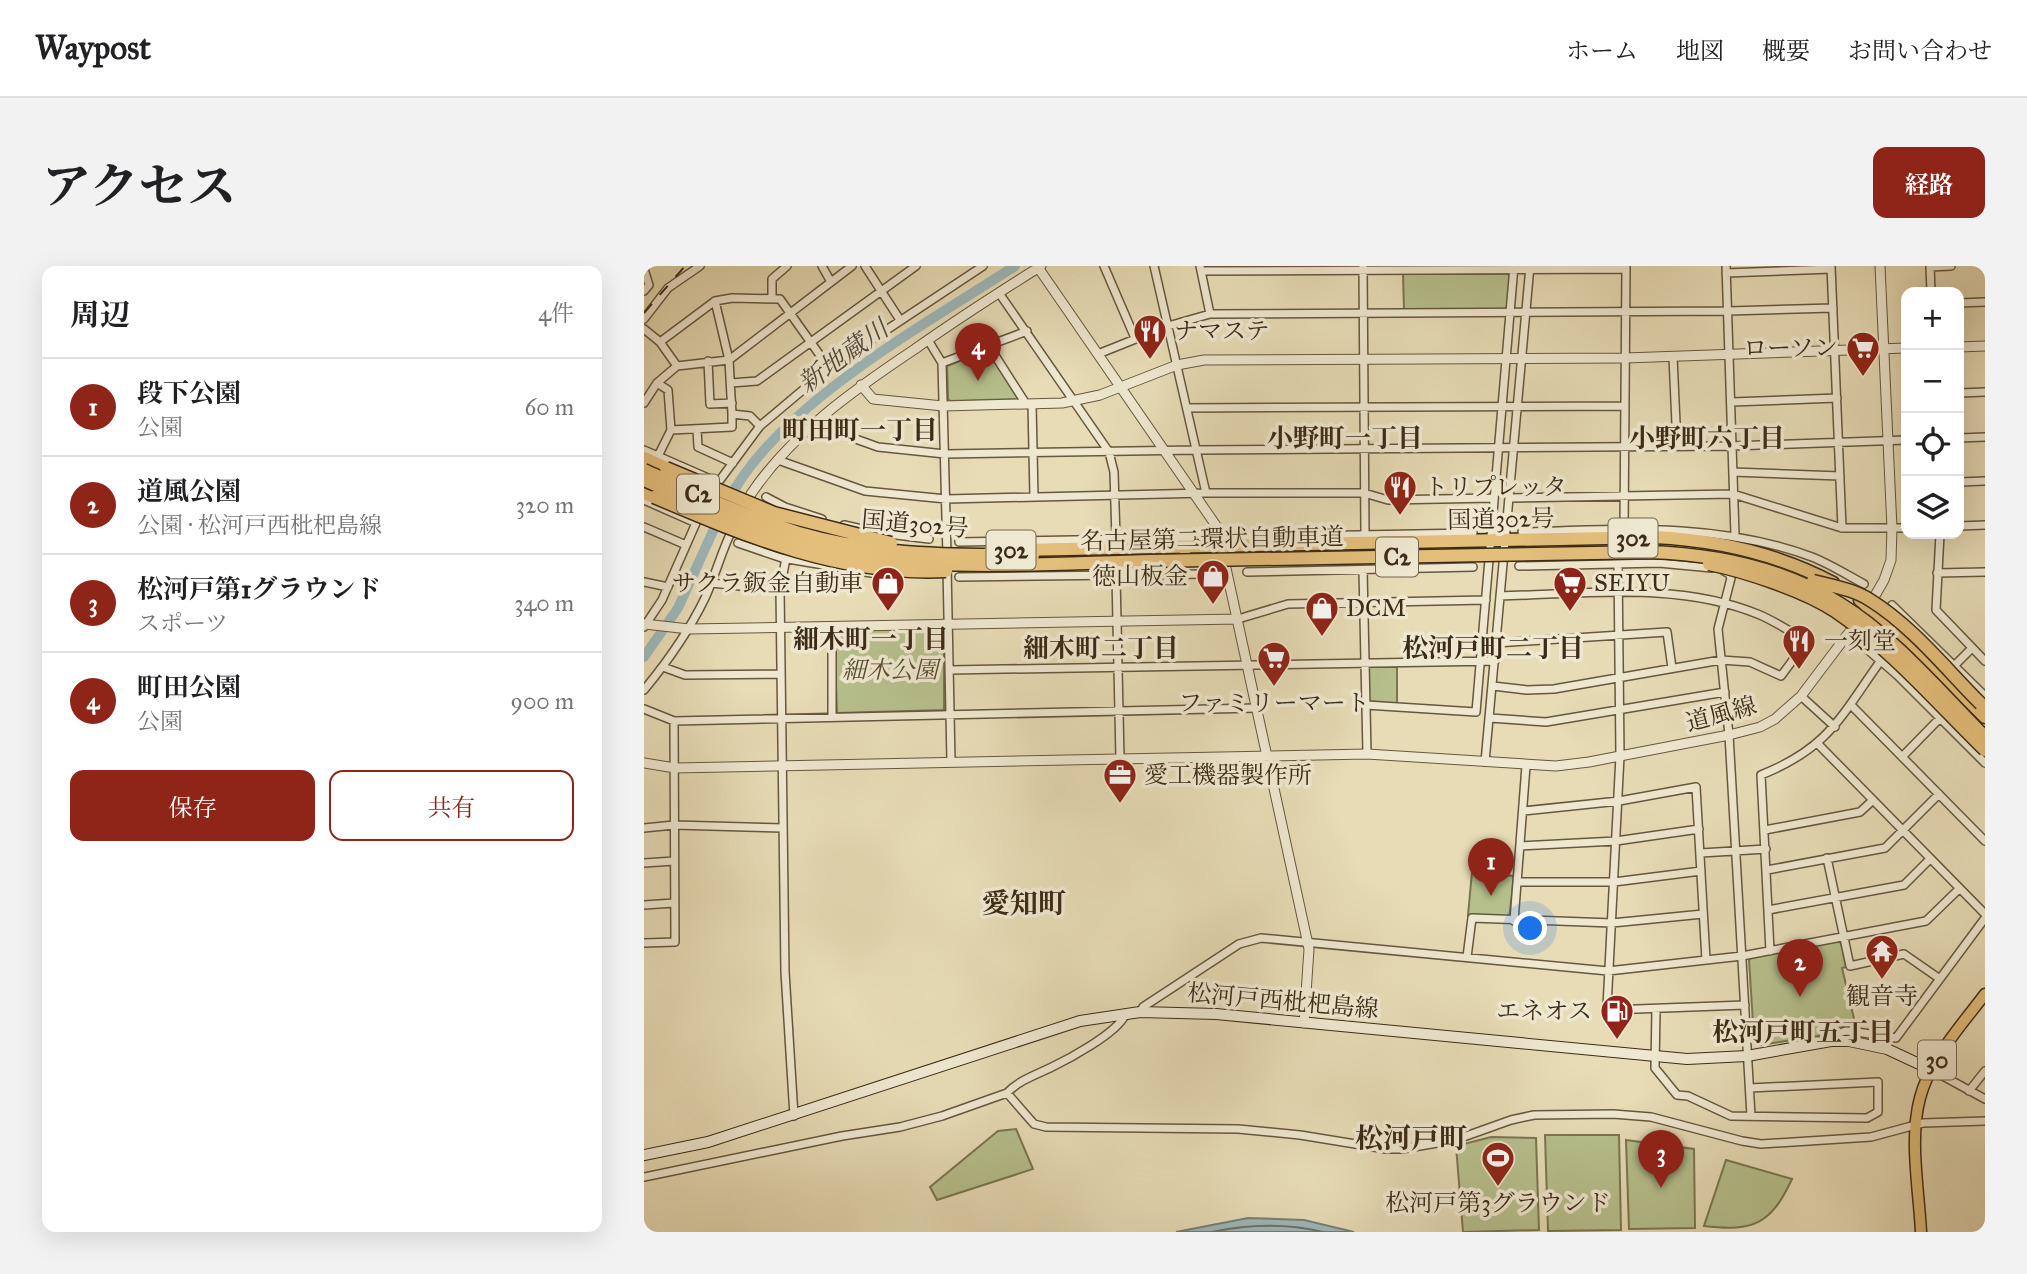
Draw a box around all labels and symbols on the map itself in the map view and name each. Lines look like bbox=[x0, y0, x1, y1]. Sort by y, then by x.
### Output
water label: 新地蔵川 bbox=[792, 311, 897, 400]
restaurant icon: ナマステ bbox=[1131, 312, 1169, 361]
place label: ナマステ bbox=[1174, 316, 1270, 346]
pin: 4 bbox=[955, 323, 1001, 381]
supermarket icon: ローソン bbox=[1844, 329, 1882, 378]
place label: ローソン bbox=[1743, 333, 1838, 363]
district label: 町田町一丁目 bbox=[782, 414, 938, 446]
district label: 小野町一丁目 bbox=[1267, 422, 1423, 454]
district label: 小野町六丁目 bbox=[1629, 422, 1785, 454]
restaurant icon: トリプレッタ bbox=[1381, 468, 1419, 517]
place label: トリプレッタ bbox=[1424, 472, 1567, 502]
road number: C2 bbox=[677, 474, 719, 513]
street label: 国道302号 bbox=[1447, 503, 1555, 535]
street label: 国道302号 bbox=[860, 504, 970, 544]
road number: 302 bbox=[1608, 518, 1658, 558]
street label: 名古屋第二環状自動車道 bbox=[1080, 522, 1344, 556]
road number: 302 bbox=[986, 530, 1036, 570]
road number: C2 bbox=[1376, 538, 1418, 576]
shop icon: 徳山板金 bbox=[1194, 557, 1232, 606]
place label: 徳山板金 bbox=[1092, 561, 1188, 591]
shop icon: サクラ鈑金自動車 bbox=[869, 564, 907, 613]
supermarket icon: SEIYU bbox=[1551, 564, 1589, 613]
place label: サクラ鈑金自動車 bbox=[672, 568, 863, 598]
place label: SEIYU bbox=[1594, 568, 1670, 598]
shop icon: DCM bbox=[1303, 589, 1341, 638]
place label: DCM bbox=[1346, 593, 1406, 623]
restaurant icon: 一刻堂 bbox=[1780, 622, 1818, 671]
district label: 細木町一丁目 bbox=[793, 623, 949, 655]
place label: 一刻堂 bbox=[1824, 626, 1896, 656]
district label: 細木町二丁目 bbox=[1023, 632, 1179, 664]
district label: 松河戸町二丁目 bbox=[1402, 632, 1584, 664]
supermarket icon: ファミリーマート bbox=[1255, 639, 1293, 688]
park label: 細木公園 bbox=[842, 655, 942, 685]
place label: ファミリーマート bbox=[1178, 688, 1370, 718]
street label: 道風線 bbox=[1682, 690, 1760, 738]
office icon: 愛工機器製作所 bbox=[1101, 756, 1139, 805]
place label: 愛工機器製作所 bbox=[1144, 760, 1312, 790]
pin: 1 bbox=[1468, 838, 1514, 896]
district label: 愛知町 bbox=[982, 886, 1066, 921]
your location bbox=[1513, 911, 1547, 945]
temple icon: 観音寺 bbox=[1863, 932, 1901, 981]
pin: 2 bbox=[1777, 939, 1823, 997]
street label: 松河戸西枇杷島線 bbox=[1186, 978, 1380, 1024]
place label: 観音寺 bbox=[1846, 981, 1918, 1011]
fuel station icon: エネオス bbox=[1598, 992, 1636, 1041]
place label: エネオス bbox=[1496, 996, 1592, 1026]
district label: 松河戸町五丁目 bbox=[1712, 1016, 1894, 1048]
road number: 30 bbox=[1918, 1040, 1956, 1080]
district label: 松河戸町 bbox=[1355, 1121, 1467, 1156]
pin: 3 bbox=[1638, 1130, 1684, 1188]
sports icon: 松河戸第3グラウンド bbox=[1479, 1139, 1517, 1188]
place label: 松河戸第3グラウンド bbox=[1385, 1188, 1611, 1218]

